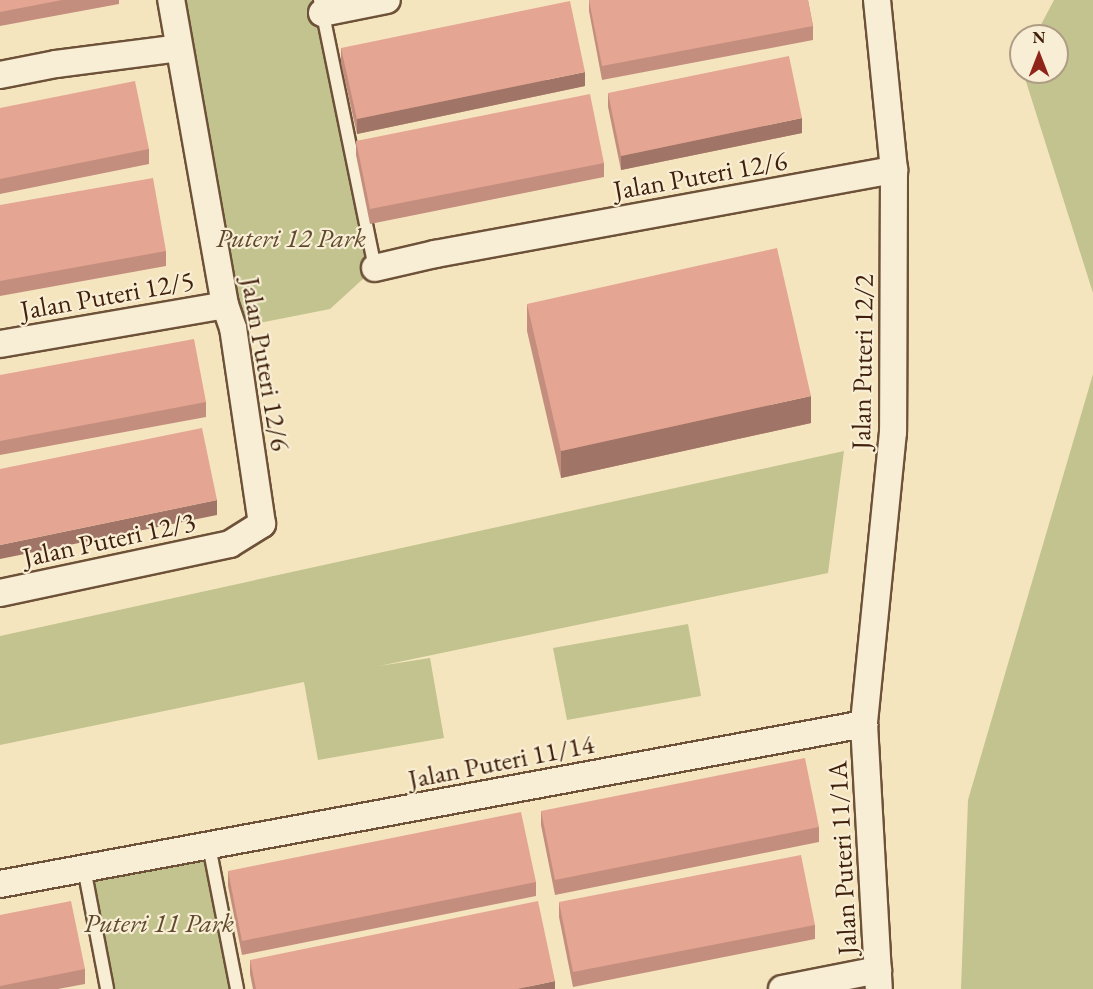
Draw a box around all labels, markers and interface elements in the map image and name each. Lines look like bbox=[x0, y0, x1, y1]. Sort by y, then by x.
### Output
north arrow bbox=[1009, 24, 1069, 84]
text: N bbox=[1033, 27, 1045, 48]
street label: Jalan Puteri 12/6 bbox=[611, 144, 789, 206]
park label: Puteri 12 Park bbox=[216, 222, 366, 254]
street label: Jalan Puteri 12/5 bbox=[18, 264, 196, 326]
street label: Jalan Puteri 12/2 bbox=[844, 274, 880, 450]
street label: Jalan Puteri 12/6 bbox=[235, 275, 297, 453]
street label: Jalan Puteri 12/3 bbox=[20, 505, 198, 573]
street label: Jalan Puteri 11/14 bbox=[405, 727, 597, 795]
street label: Jalan Puteri 11/1A bbox=[821, 760, 863, 956]
park label: Puteri 11 Park bbox=[84, 907, 234, 939]

